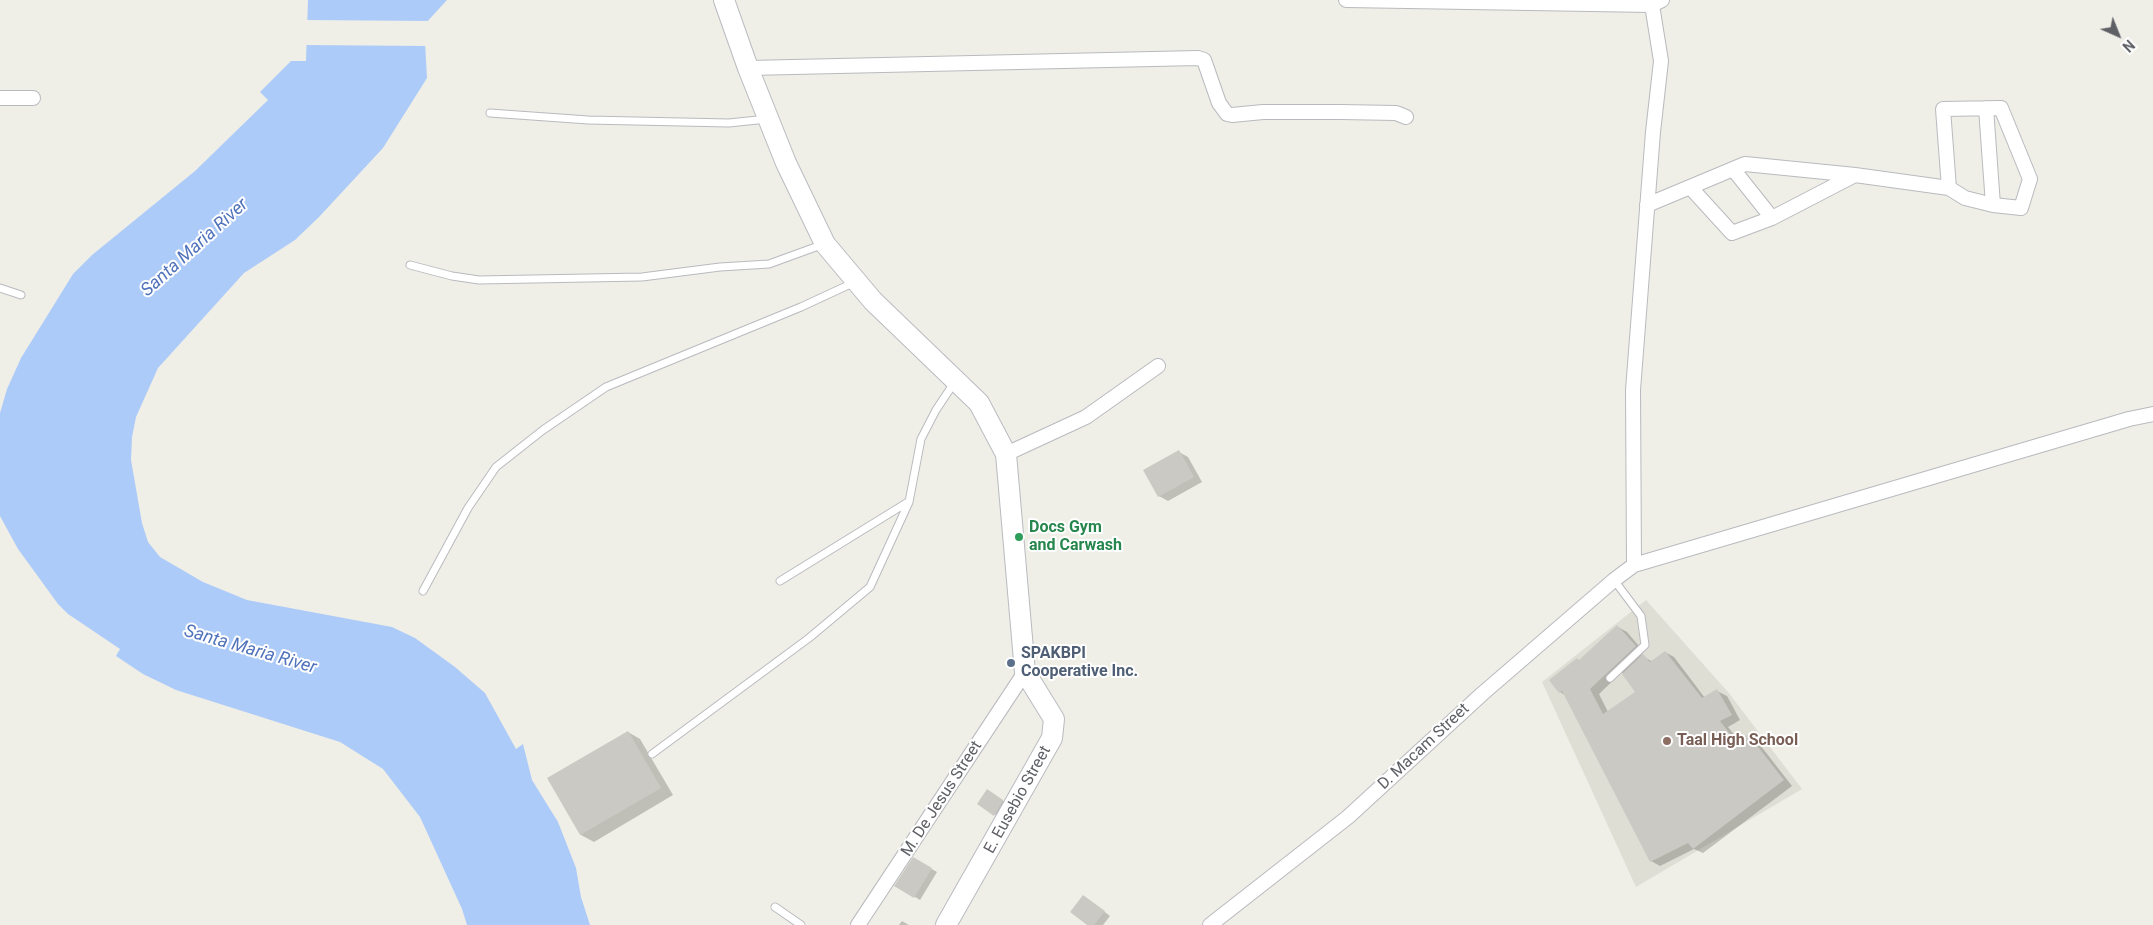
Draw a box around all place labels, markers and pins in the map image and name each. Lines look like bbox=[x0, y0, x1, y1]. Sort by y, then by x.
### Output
place label: Docs Gym and Carwash bbox=[1029, 518, 1122, 556]
marker: Docs Gym and Carwash bbox=[1013, 531, 1025, 543]
place label: SPAKBPI Cooperative Inc. bbox=[1021, 644, 1138, 682]
marker: SPAKBPI Cooperative Inc. bbox=[1005, 657, 1017, 669]
place label: Taal High School bbox=[1677, 731, 1798, 751]
marker: Taal High School bbox=[1661, 735, 1673, 747]

